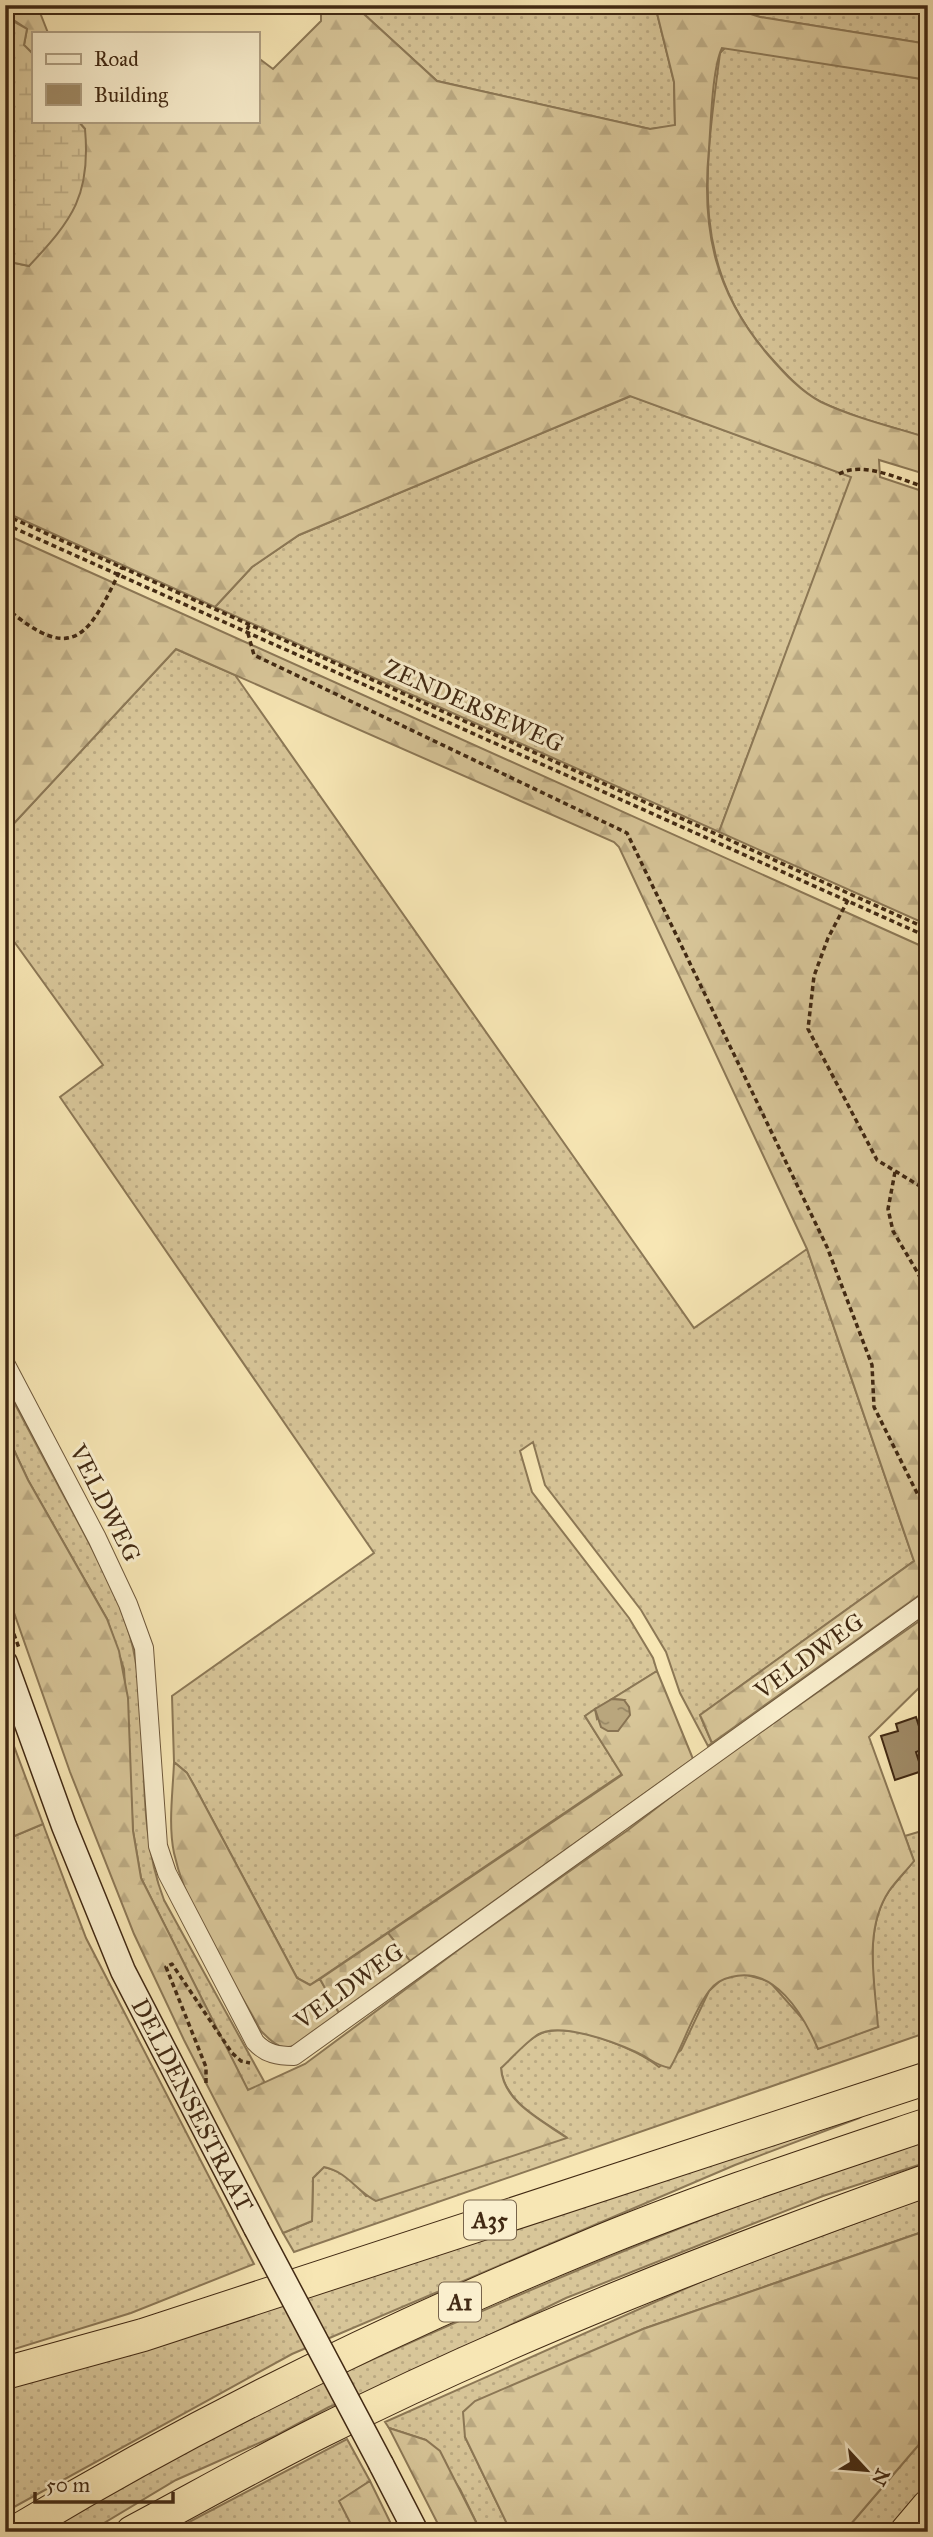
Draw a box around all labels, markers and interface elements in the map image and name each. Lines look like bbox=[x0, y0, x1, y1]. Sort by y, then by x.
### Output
legend bbox=[32, 32, 259, 122]
text: Road bbox=[94, 46, 139, 72]
text: Building bbox=[94, 82, 168, 108]
street label: ZENDERSEWEG bbox=[380, 653, 568, 759]
street label: VELDWEG bbox=[62, 1438, 147, 1567]
street label: VELDWEG bbox=[748, 1606, 869, 1706]
street label: VELDWEG bbox=[288, 1936, 409, 2036]
street label: DELDENSESTRAAT bbox=[125, 1994, 260, 2217]
road number: A35 bbox=[464, 2200, 516, 2240]
road number: A1 bbox=[439, 2282, 481, 2322]
north arrow bbox=[832, 2436, 902, 2506]
scale bar bbox=[35, 2460, 173, 2504]
text: N bbox=[867, 2465, 895, 2490]
text: 50 m bbox=[46, 2472, 91, 2498]

